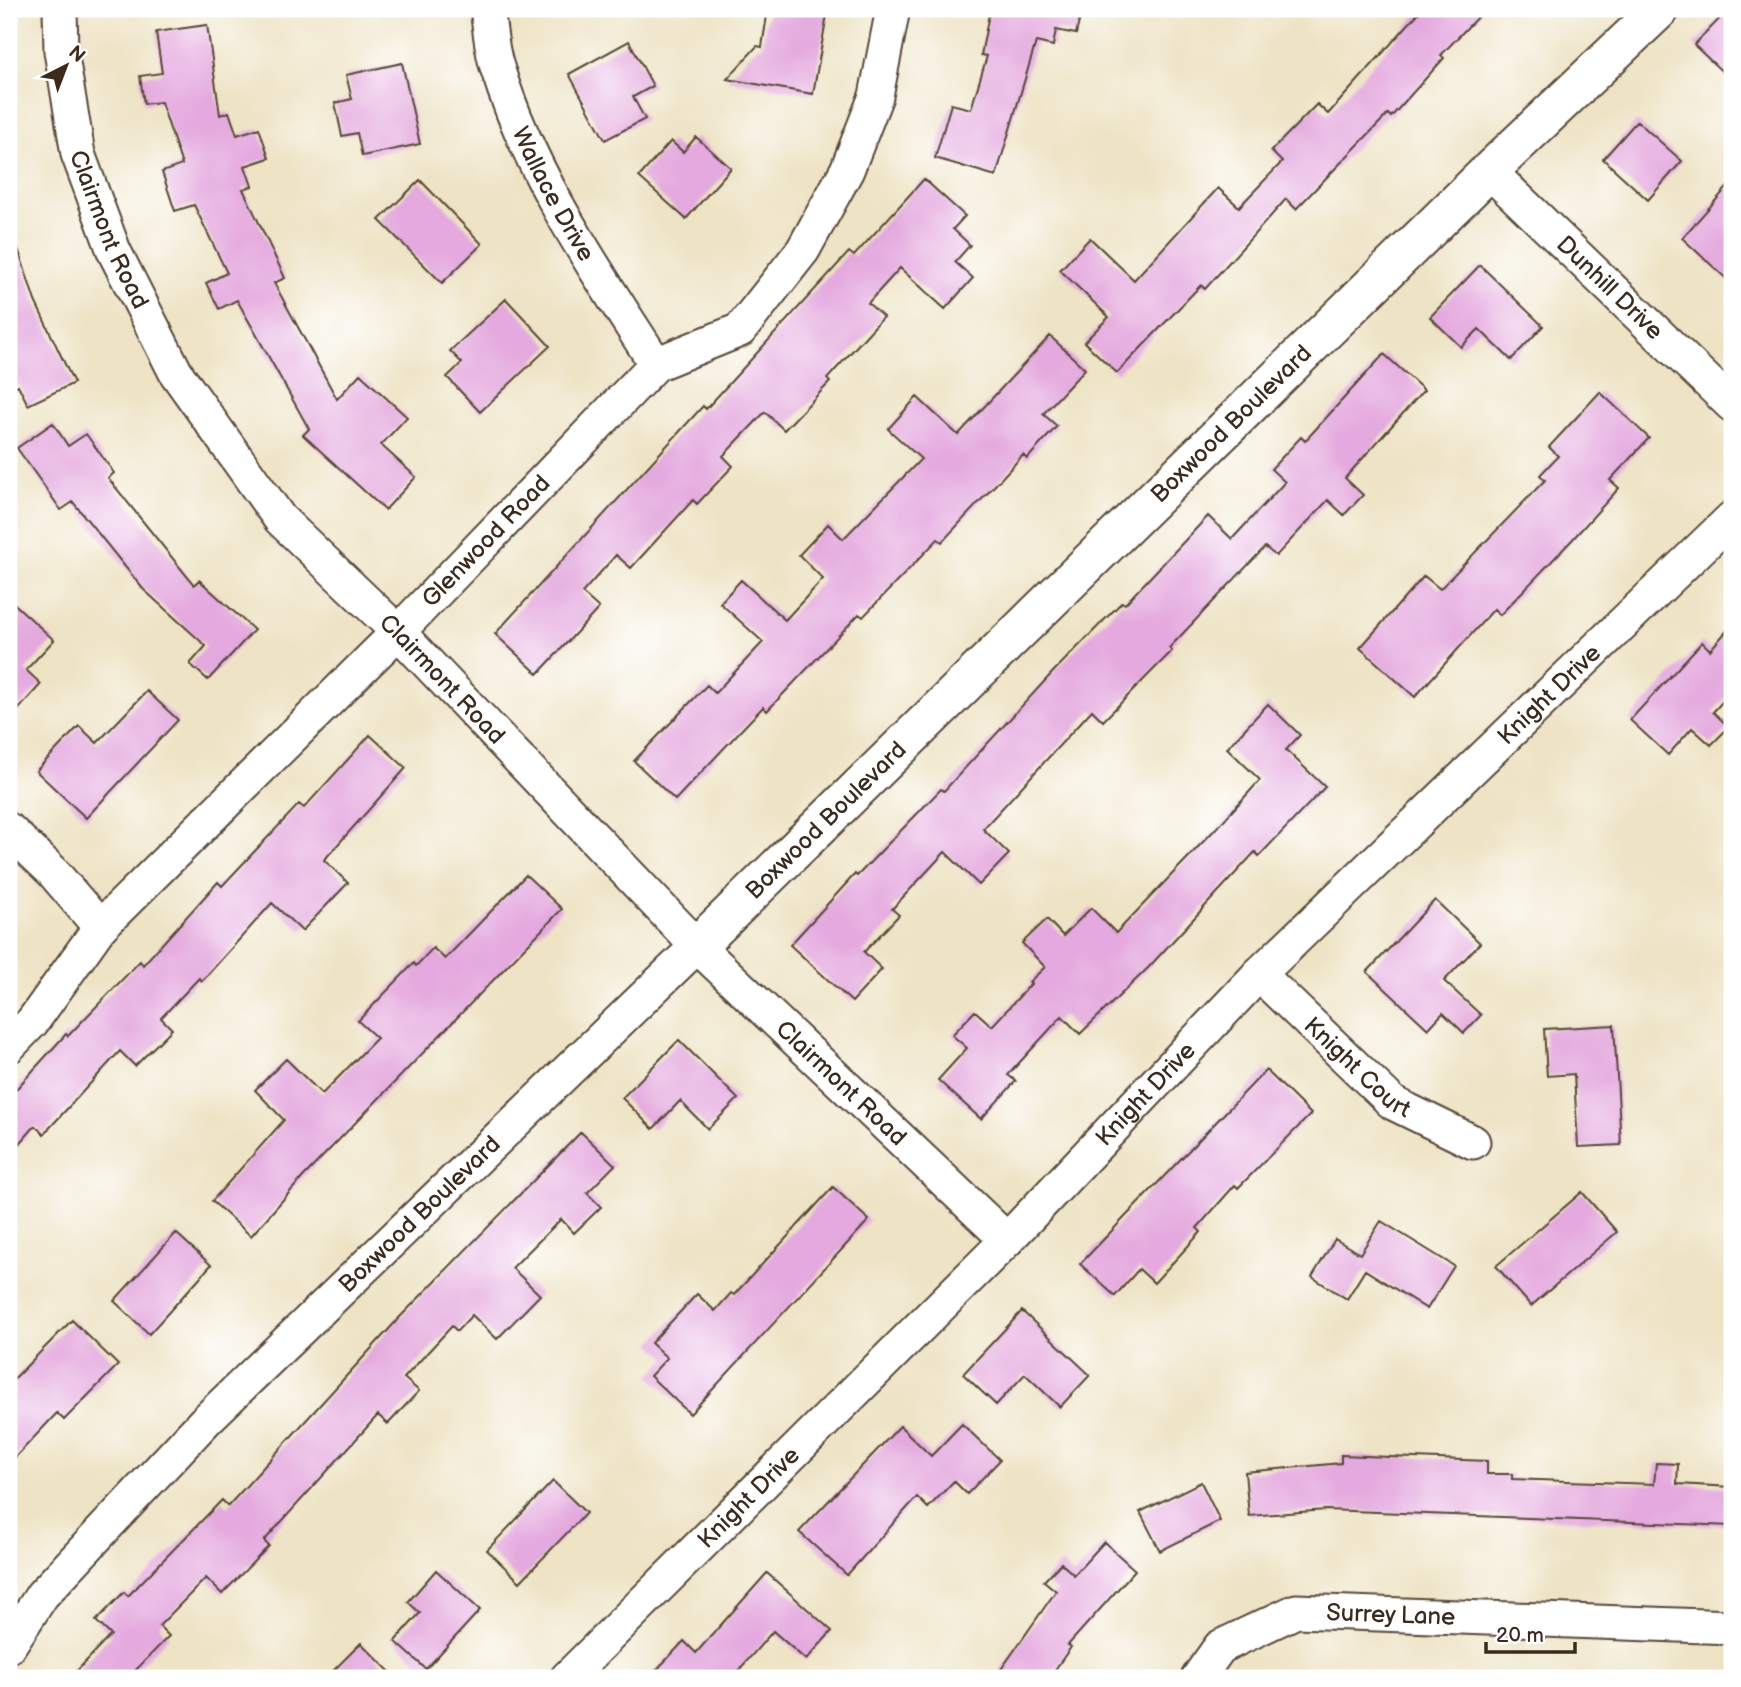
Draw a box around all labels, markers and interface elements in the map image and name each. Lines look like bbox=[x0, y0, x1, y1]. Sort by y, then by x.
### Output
north arrow bbox=[32, 32, 102, 102]
text: N bbox=[63, 41, 89, 68]
street label: Wallace Drive bbox=[506, 122, 601, 267]
street label: Clairmont Road bbox=[63, 146, 155, 314]
street label: Dunhill Drive bbox=[1550, 230, 1669, 346]
street label: Boxwood Boulevard bbox=[1145, 339, 1318, 509]
street label: Glenwood Road bbox=[416, 469, 556, 613]
street label: Clairmont Road bbox=[373, 608, 511, 750]
street label: Knight Drive bbox=[1492, 639, 1607, 751]
street label: Boxwood Boulevard bbox=[740, 735, 912, 905]
street label: Knight Court bbox=[1298, 1011, 1416, 1125]
street label: Clairmont Road bbox=[770, 1015, 912, 1152]
street label: Knight Drive bbox=[1090, 1036, 1202, 1152]
street label: Boxwood Boulevard bbox=[333, 1130, 506, 1299]
street label: Knight Drive bbox=[692, 1441, 806, 1555]
street label: Surrey Lane bbox=[1326, 1598, 1456, 1632]
scale bar bbox=[1486, 1610, 1575, 1654]
text: 20 m bbox=[1496, 1623, 1544, 1648]

